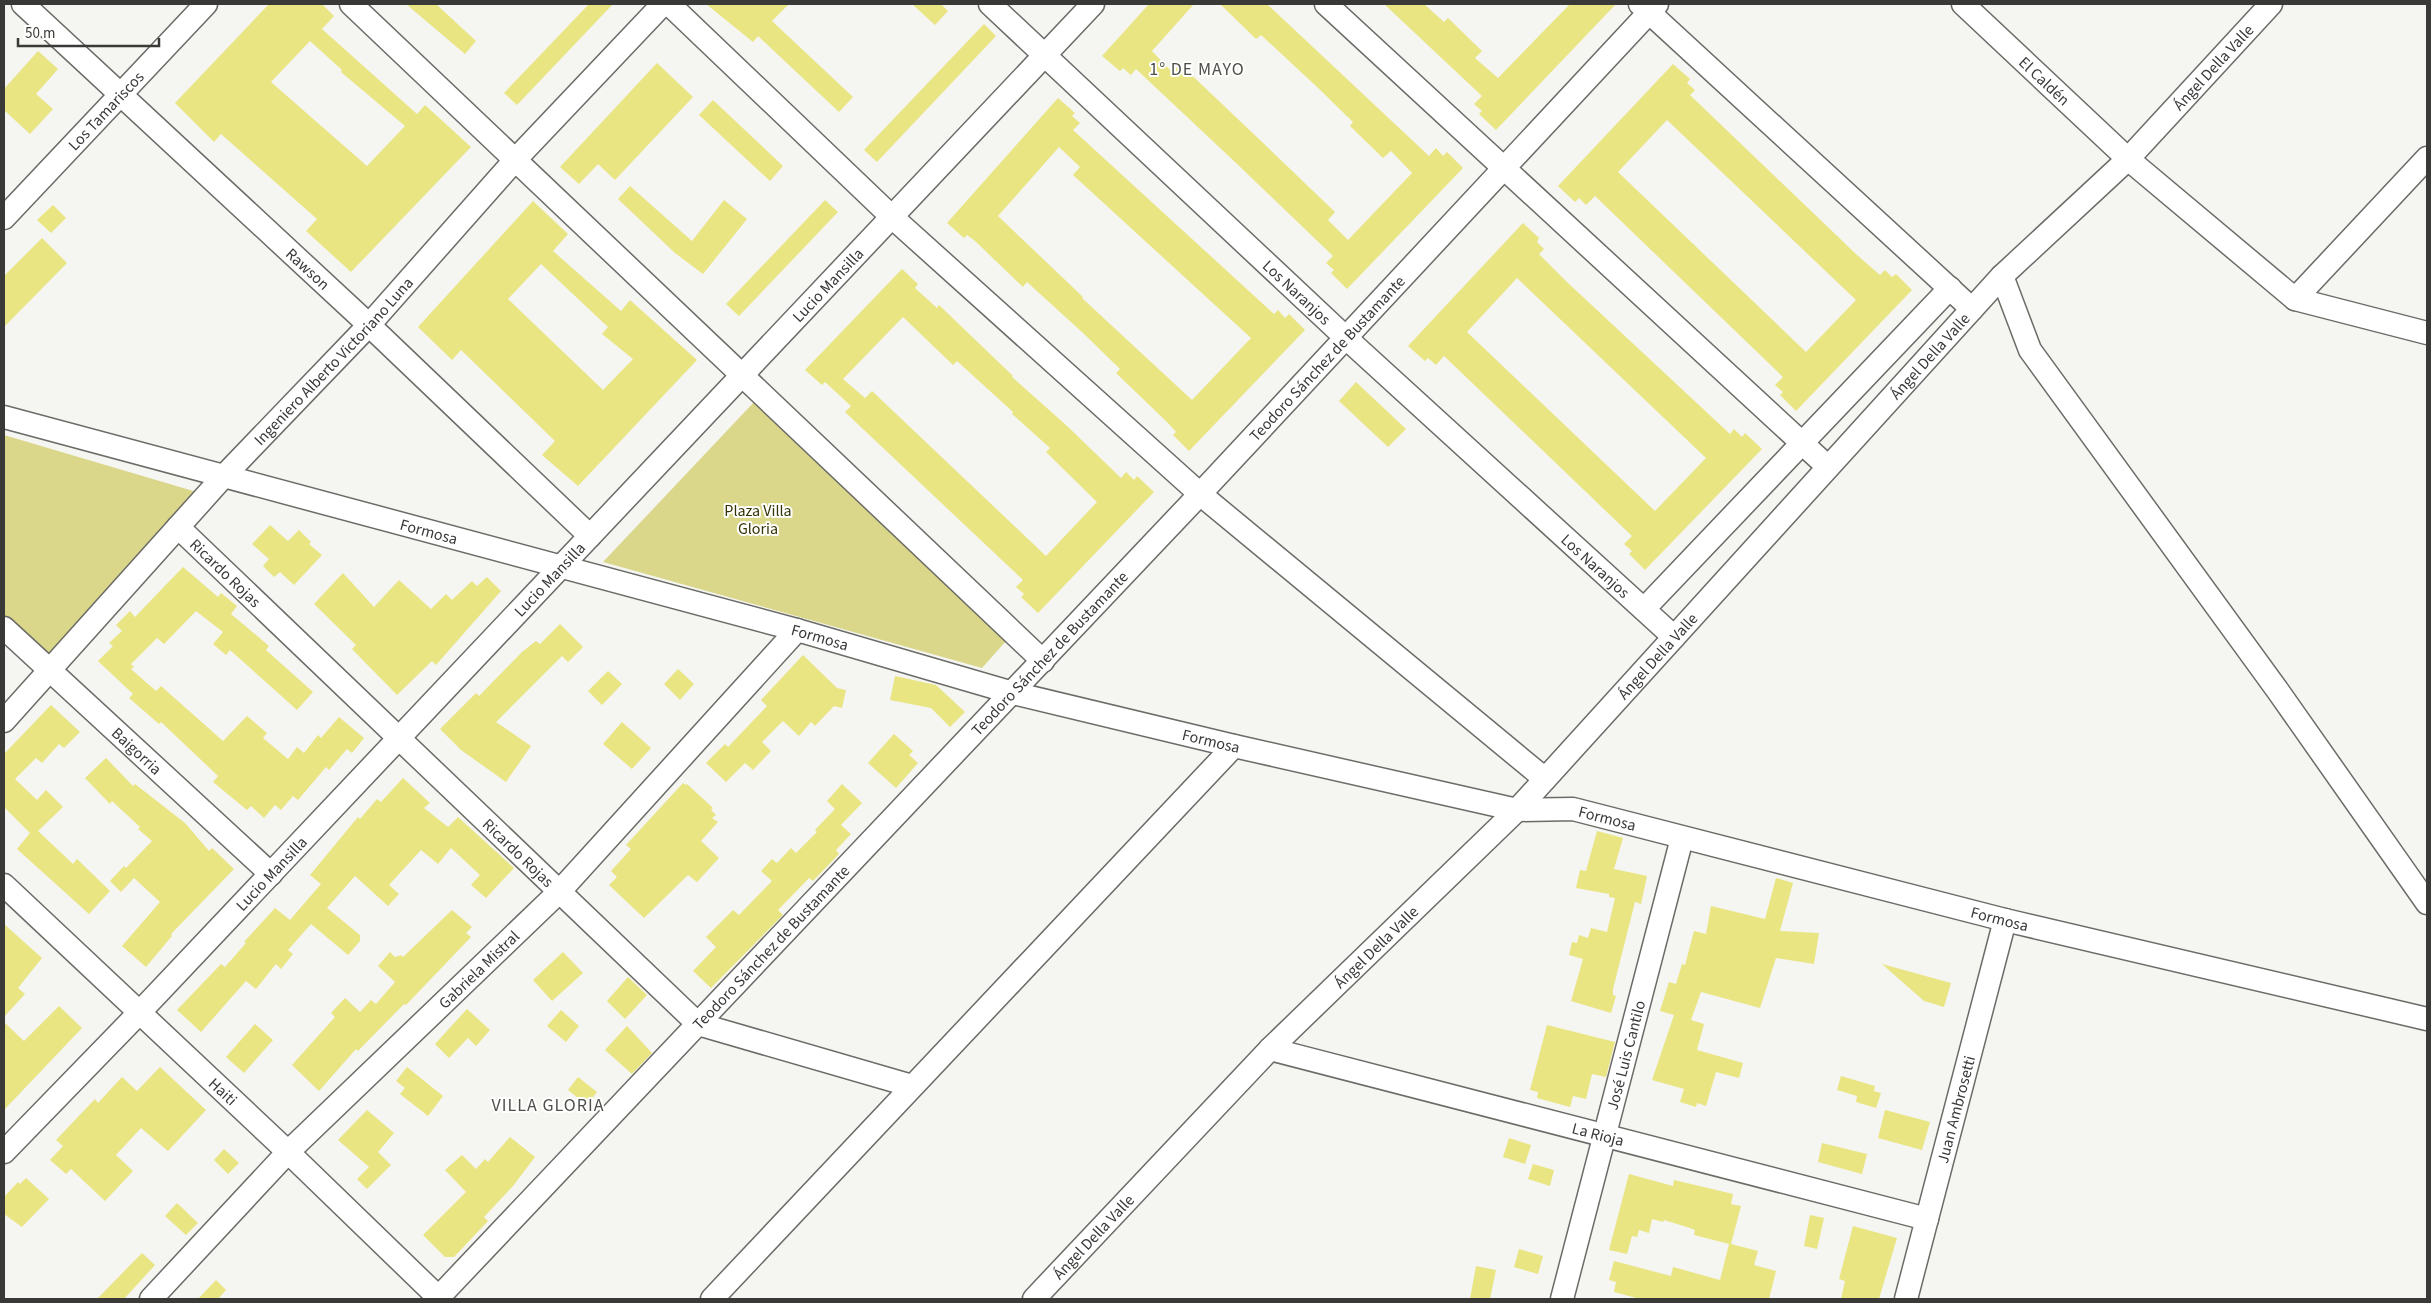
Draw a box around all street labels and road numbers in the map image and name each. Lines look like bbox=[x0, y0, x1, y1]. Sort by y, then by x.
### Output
street label: Ángel Della Valle bbox=[2168, 20, 2259, 116]
street label: El Caldén bbox=[2014, 52, 2074, 111]
street label: Los Tamariscos bbox=[63, 66, 149, 156]
street label: Rawson bbox=[281, 243, 334, 295]
street label: Lucio Mansilla bbox=[788, 243, 869, 327]
street label: Los Naranjos bbox=[1258, 255, 1335, 330]
street label: Teodoro Sánchez de Bustamante bbox=[1245, 271, 1410, 446]
street label: Ingeniero Alberto Victoriano Luna bbox=[249, 273, 419, 450]
street label: Ángel Della Valle bbox=[1885, 308, 1975, 405]
street label: Formosa bbox=[398, 514, 460, 550]
street label: Los Naranjos bbox=[1556, 529, 1634, 604]
street label: Ricardo Rojas bbox=[185, 534, 266, 613]
street label: Lucio Mansilla bbox=[509, 538, 591, 622]
street label: Teodoro Sánchez de Bustamante bbox=[967, 567, 1133, 741]
street label: Ángel Della Valle bbox=[1613, 608, 1703, 704]
street label: Formosa bbox=[789, 619, 851, 656]
street label: Baigorria bbox=[107, 723, 166, 780]
street label: Formosa bbox=[1180, 724, 1242, 759]
street label: Formosa bbox=[1576, 801, 1638, 837]
street label: Ricardo Rojas bbox=[477, 814, 558, 893]
street label: Lucio Mansilla bbox=[231, 832, 312, 916]
street label: Teodoro Sánchez de Bustamante bbox=[688, 860, 855, 1035]
street label: Ángel Della Valle bbox=[1329, 901, 1424, 993]
street label: Formosa bbox=[1968, 902, 2030, 937]
street label: Gabriela Mistral bbox=[434, 926, 525, 1014]
street label: José Luis Cantilo bbox=[1602, 998, 1651, 1113]
street label: Juan Ambrosetti bbox=[1932, 1053, 1981, 1166]
street label: Haiti bbox=[203, 1073, 242, 1111]
street label: La Rioja bbox=[1570, 1118, 1626, 1152]
street label: Ángel Della Valle bbox=[1048, 1190, 1140, 1285]

